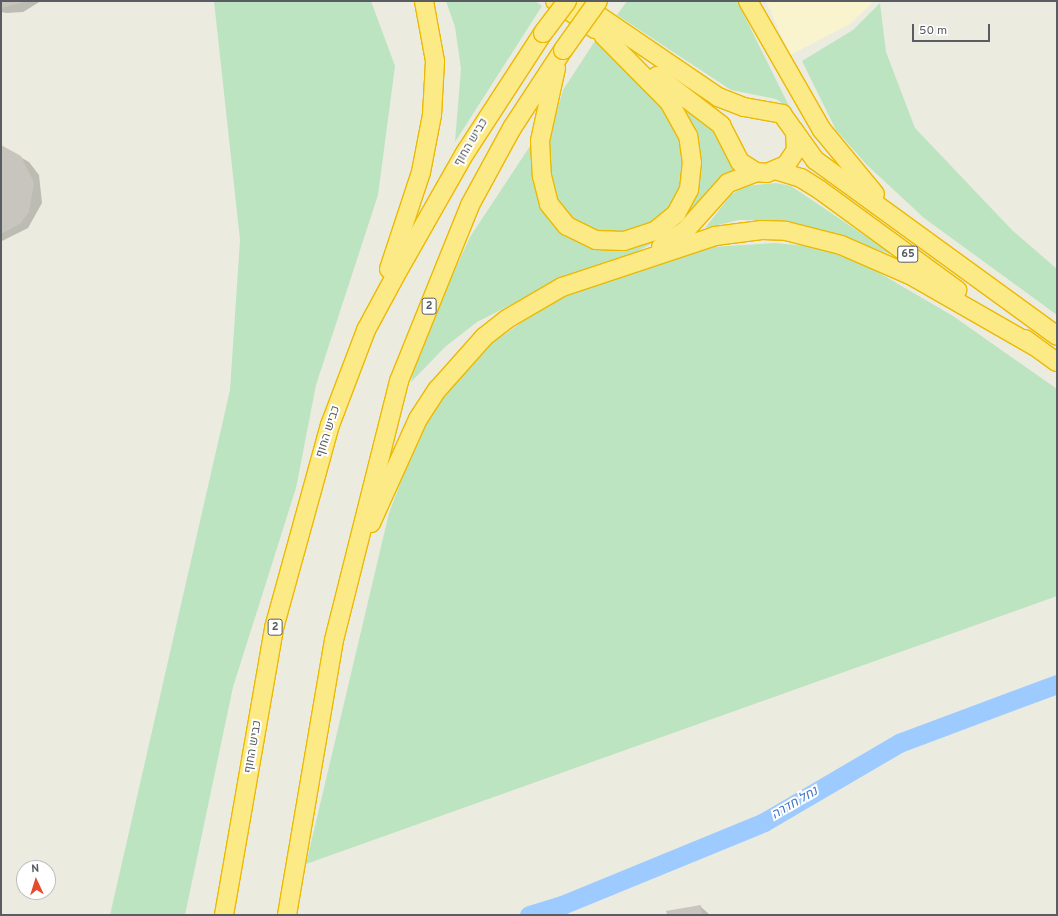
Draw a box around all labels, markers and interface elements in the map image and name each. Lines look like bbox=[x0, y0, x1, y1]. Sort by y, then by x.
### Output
scale bar bbox=[914, 16, 992, 42]
text: 50 m bbox=[919, 23, 947, 39]
street label: כביש החוף bbox=[452, 116, 492, 170]
road number: 65 bbox=[897, 245, 919, 263]
road number: 2 bbox=[421, 297, 437, 315]
street label: כביש החוף bbox=[314, 404, 344, 460]
road number: 2 bbox=[267, 618, 283, 636]
street label: כביש החוף bbox=[242, 719, 266, 775]
water label: נחל חדרה bbox=[769, 785, 821, 823]
north arrow bbox=[16, 860, 56, 900]
text: N bbox=[31, 862, 40, 876]

